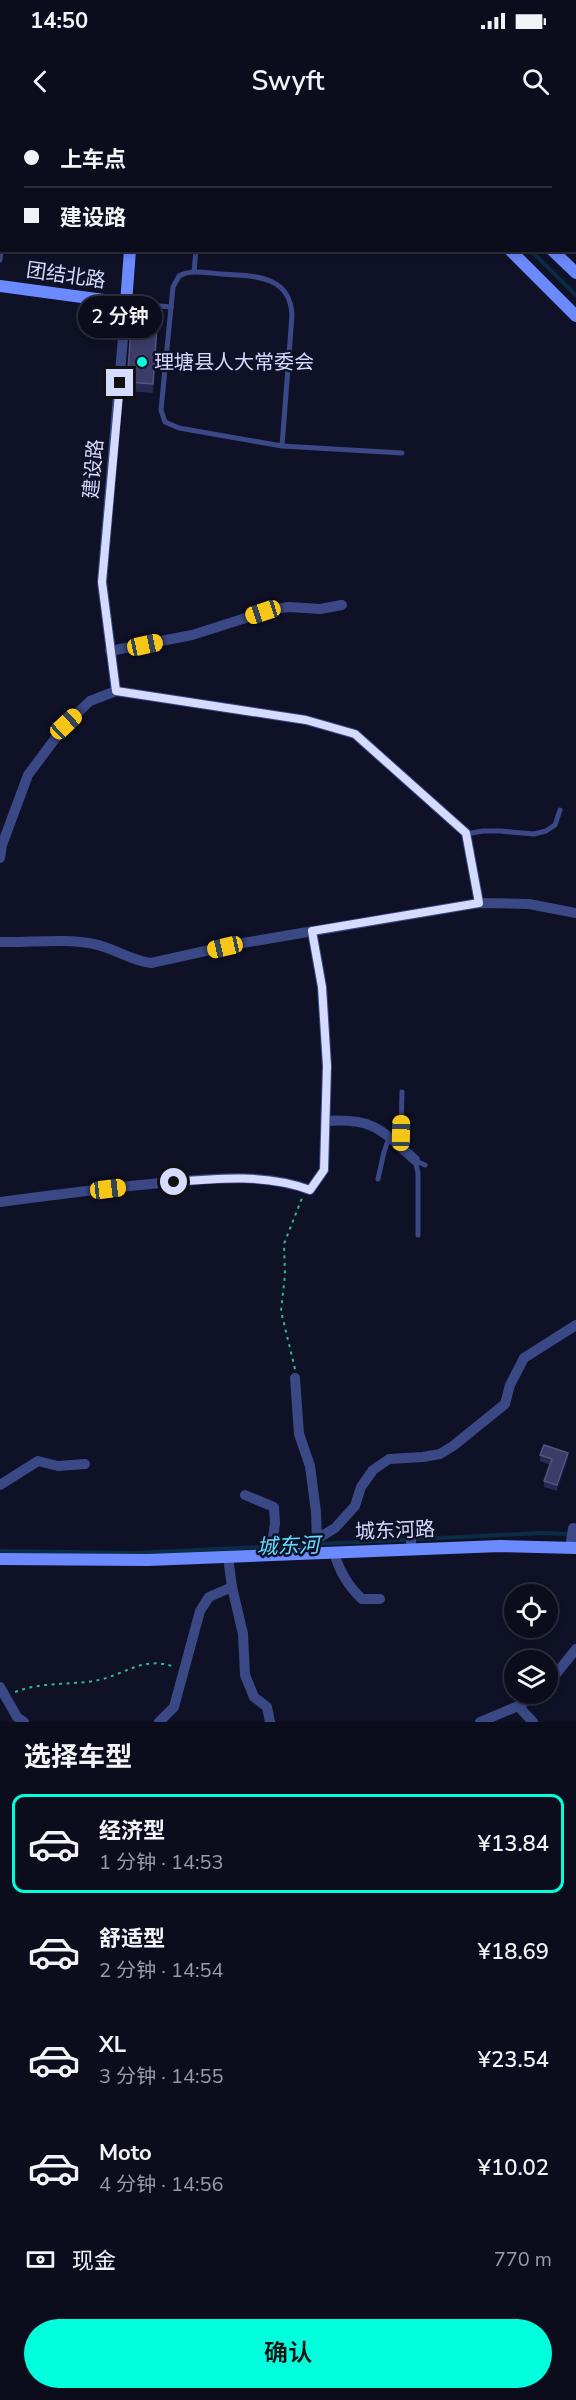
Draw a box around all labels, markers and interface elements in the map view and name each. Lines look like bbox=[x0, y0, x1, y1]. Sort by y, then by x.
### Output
text: 14:50 bbox=[30, 6, 88, 36]
text: Swyft bbox=[252, 63, 324, 100]
icon: back bbox=[24, 65, 57, 98]
icon: search bbox=[519, 65, 552, 98]
text: 上车点 bbox=[60, 145, 126, 175]
text: 建设路 bbox=[60, 203, 126, 233]
street label: 团结北路 bbox=[24, 257, 107, 294]
callout: 2 分钟 bbox=[78, 296, 162, 338]
text: 2 分钟 bbox=[91, 303, 149, 330]
place label: 理塘县人大常委会 bbox=[154, 349, 314, 376]
marker: 理塘县人大常委会 bbox=[135, 355, 149, 369]
route end bbox=[106, 369, 133, 396]
street label: 建设路 bbox=[77, 438, 110, 500]
car bbox=[243, 598, 283, 626]
car bbox=[126, 632, 164, 658]
car bbox=[47, 705, 85, 743]
car bbox=[205, 934, 245, 960]
car bbox=[392, 1115, 410, 1151]
route start bbox=[160, 1168, 187, 1195]
car bbox=[89, 1178, 127, 1200]
street label: 城东河路 bbox=[355, 1516, 435, 1545]
water label: 城东河 bbox=[256, 1531, 324, 1561]
map controls bbox=[504, 1584, 558, 1704]
button: locate bbox=[504, 1584, 558, 1638]
button: layers bbox=[504, 1650, 558, 1704]
text: 选择车型 bbox=[24, 1739, 132, 1776]
text: 经济型 bbox=[99, 1816, 165, 1846]
icon: car bbox=[27, 1817, 81, 1871]
text: ¥13.84 bbox=[478, 1829, 549, 1859]
text: 1 分钟 · 14:53 bbox=[99, 1849, 224, 1876]
text: 舒适型 bbox=[99, 1924, 165, 1954]
icon: car bbox=[27, 1925, 81, 1979]
text: ¥18.69 bbox=[478, 1937, 549, 1967]
text: 2 分钟 · 14:54 bbox=[99, 1957, 224, 1984]
text: XL bbox=[99, 2030, 126, 2060]
icon: car bbox=[27, 2033, 81, 2087]
text: ¥23.54 bbox=[478, 2045, 549, 2075]
text: 3 分钟 · 14:55 bbox=[99, 2063, 224, 2090]
text: Moto bbox=[99, 2138, 152, 2168]
icon: car bbox=[27, 2141, 81, 2195]
text: ¥10.02 bbox=[478, 2153, 549, 2183]
text: 4 分钟 · 14:56 bbox=[99, 2171, 224, 2198]
icon: cash bbox=[24, 2243, 57, 2276]
text: 现金 bbox=[72, 2246, 116, 2276]
text: 770 m bbox=[494, 2246, 552, 2273]
button: 确认 bbox=[24, 2319, 552, 2388]

